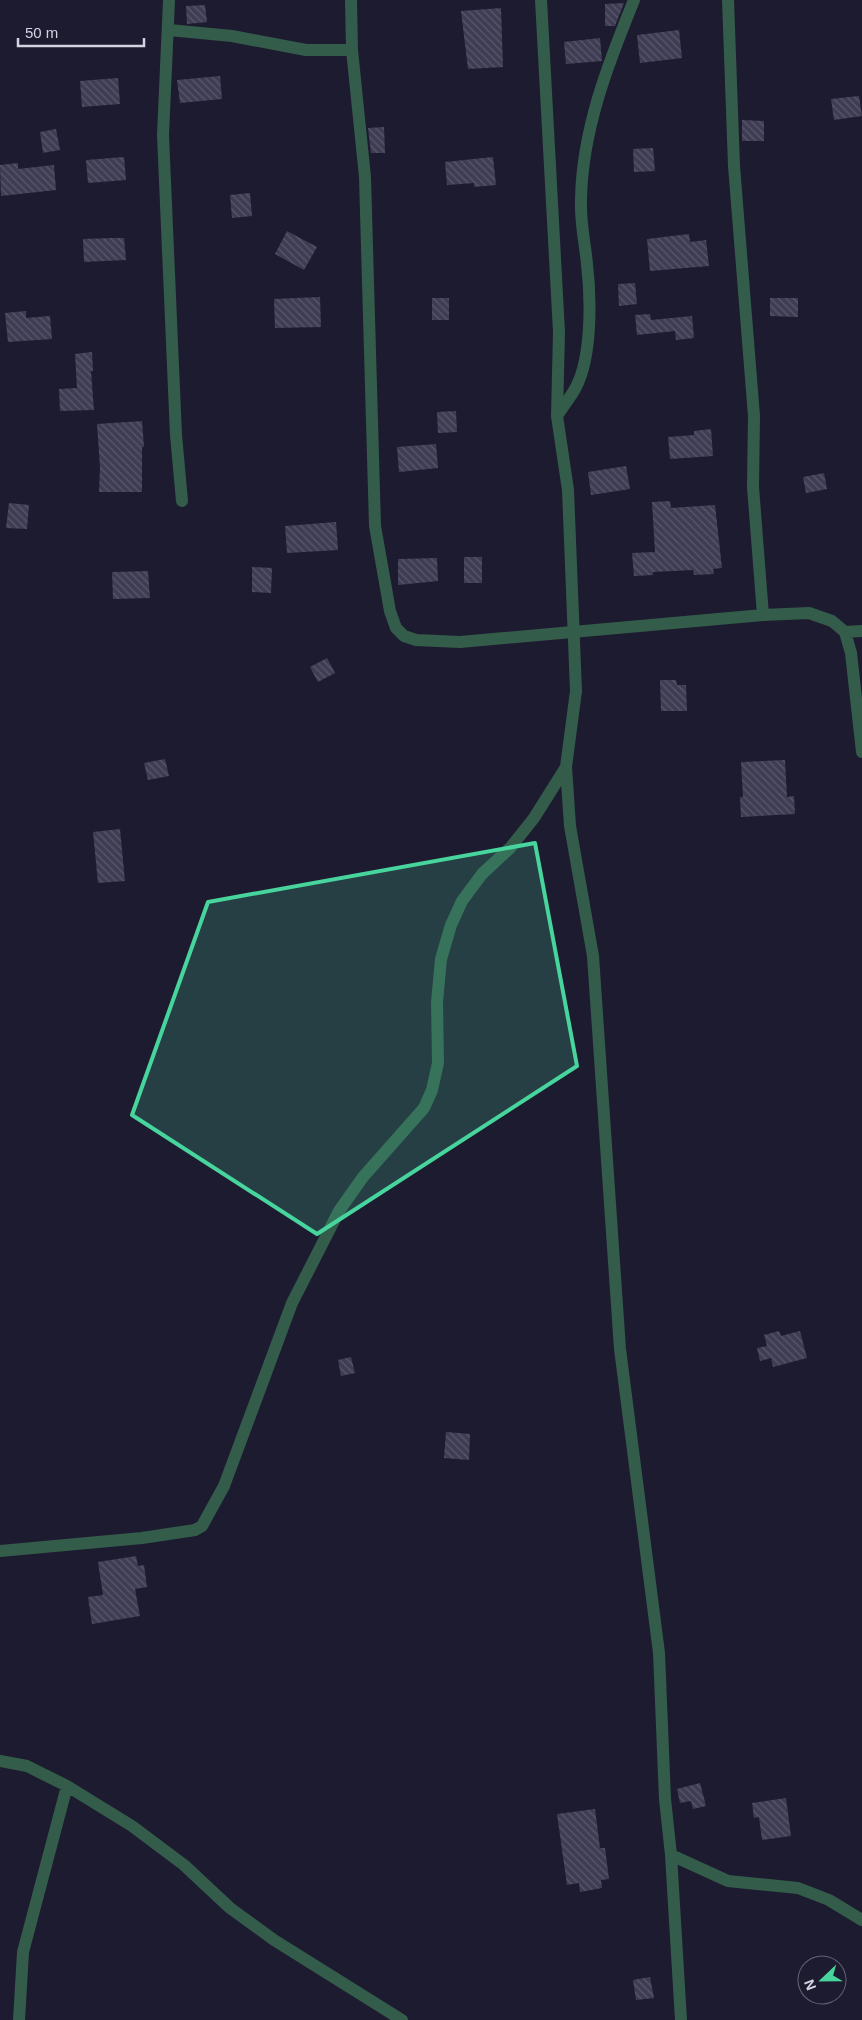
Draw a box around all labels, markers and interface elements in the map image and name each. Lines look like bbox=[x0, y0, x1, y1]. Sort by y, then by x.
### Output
scale bar bbox=[18, 15, 144, 47]
text: 50 m bbox=[25, 24, 58, 41]
north arrow bbox=[797, 1955, 847, 2005]
text: N bbox=[801, 1977, 819, 1993]

